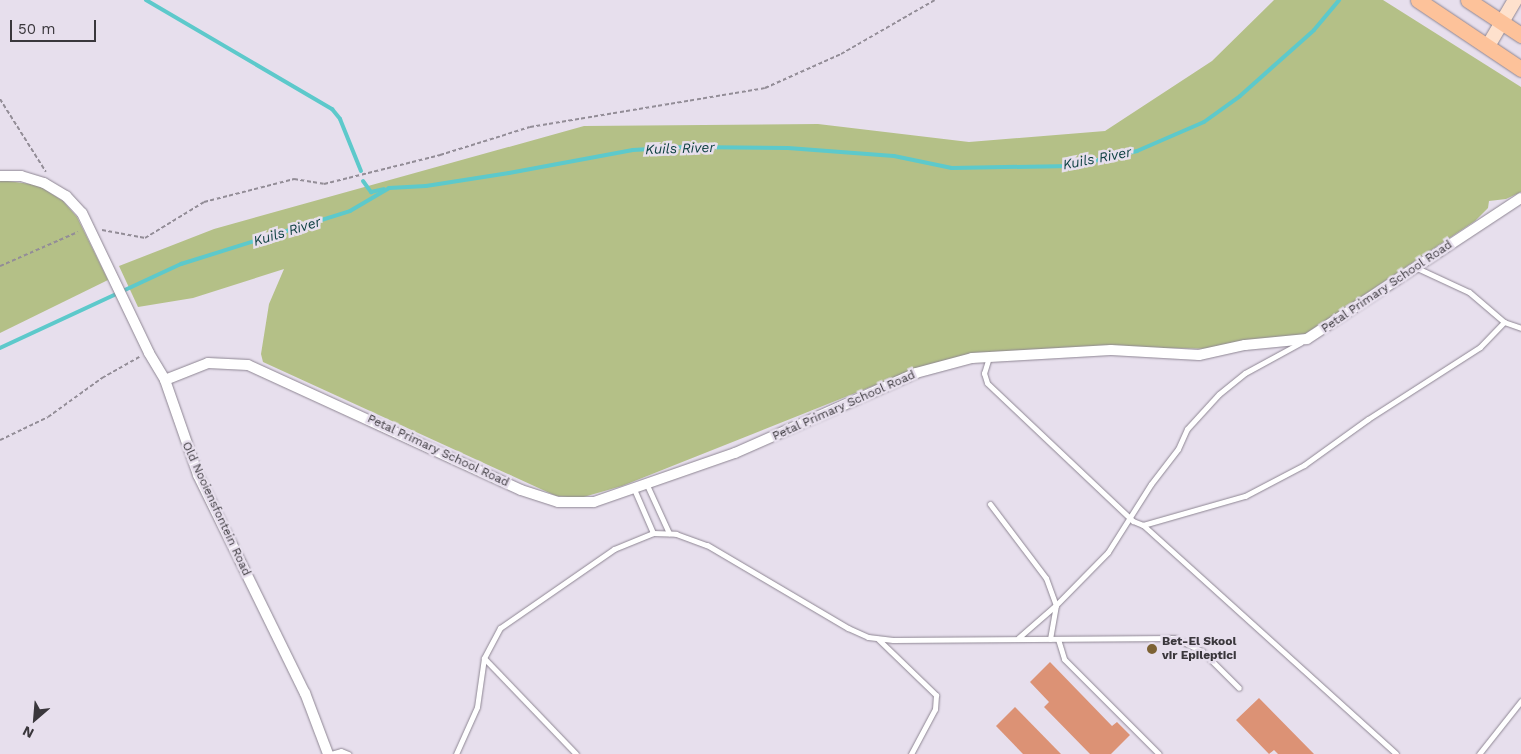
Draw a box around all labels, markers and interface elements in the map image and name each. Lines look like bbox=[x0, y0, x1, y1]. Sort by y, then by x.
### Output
scale bar bbox=[12, 10, 99, 42]
text: 50 m bbox=[18, 20, 55, 38]
water label: Kuils River bbox=[645, 138, 715, 158]
water label: Kuils River bbox=[1061, 143, 1133, 173]
water label: Kuils River bbox=[251, 213, 323, 249]
street label: Petal Primary School Road bbox=[1318, 238, 1456, 336]
street label: Petal Primary School Road bbox=[770, 368, 918, 444]
street label: Petal Primary School Road bbox=[364, 412, 512, 490]
street label: Old Nooiensfontein Road bbox=[179, 440, 253, 578]
place label: Bet-El Skool vir Epileptici bbox=[1162, 635, 1237, 663]
marker: Bet-El Skool vir Epileptici bbox=[1146, 643, 1158, 655]
north arrow bbox=[10, 694, 60, 744]
text: N bbox=[20, 723, 36, 742]

